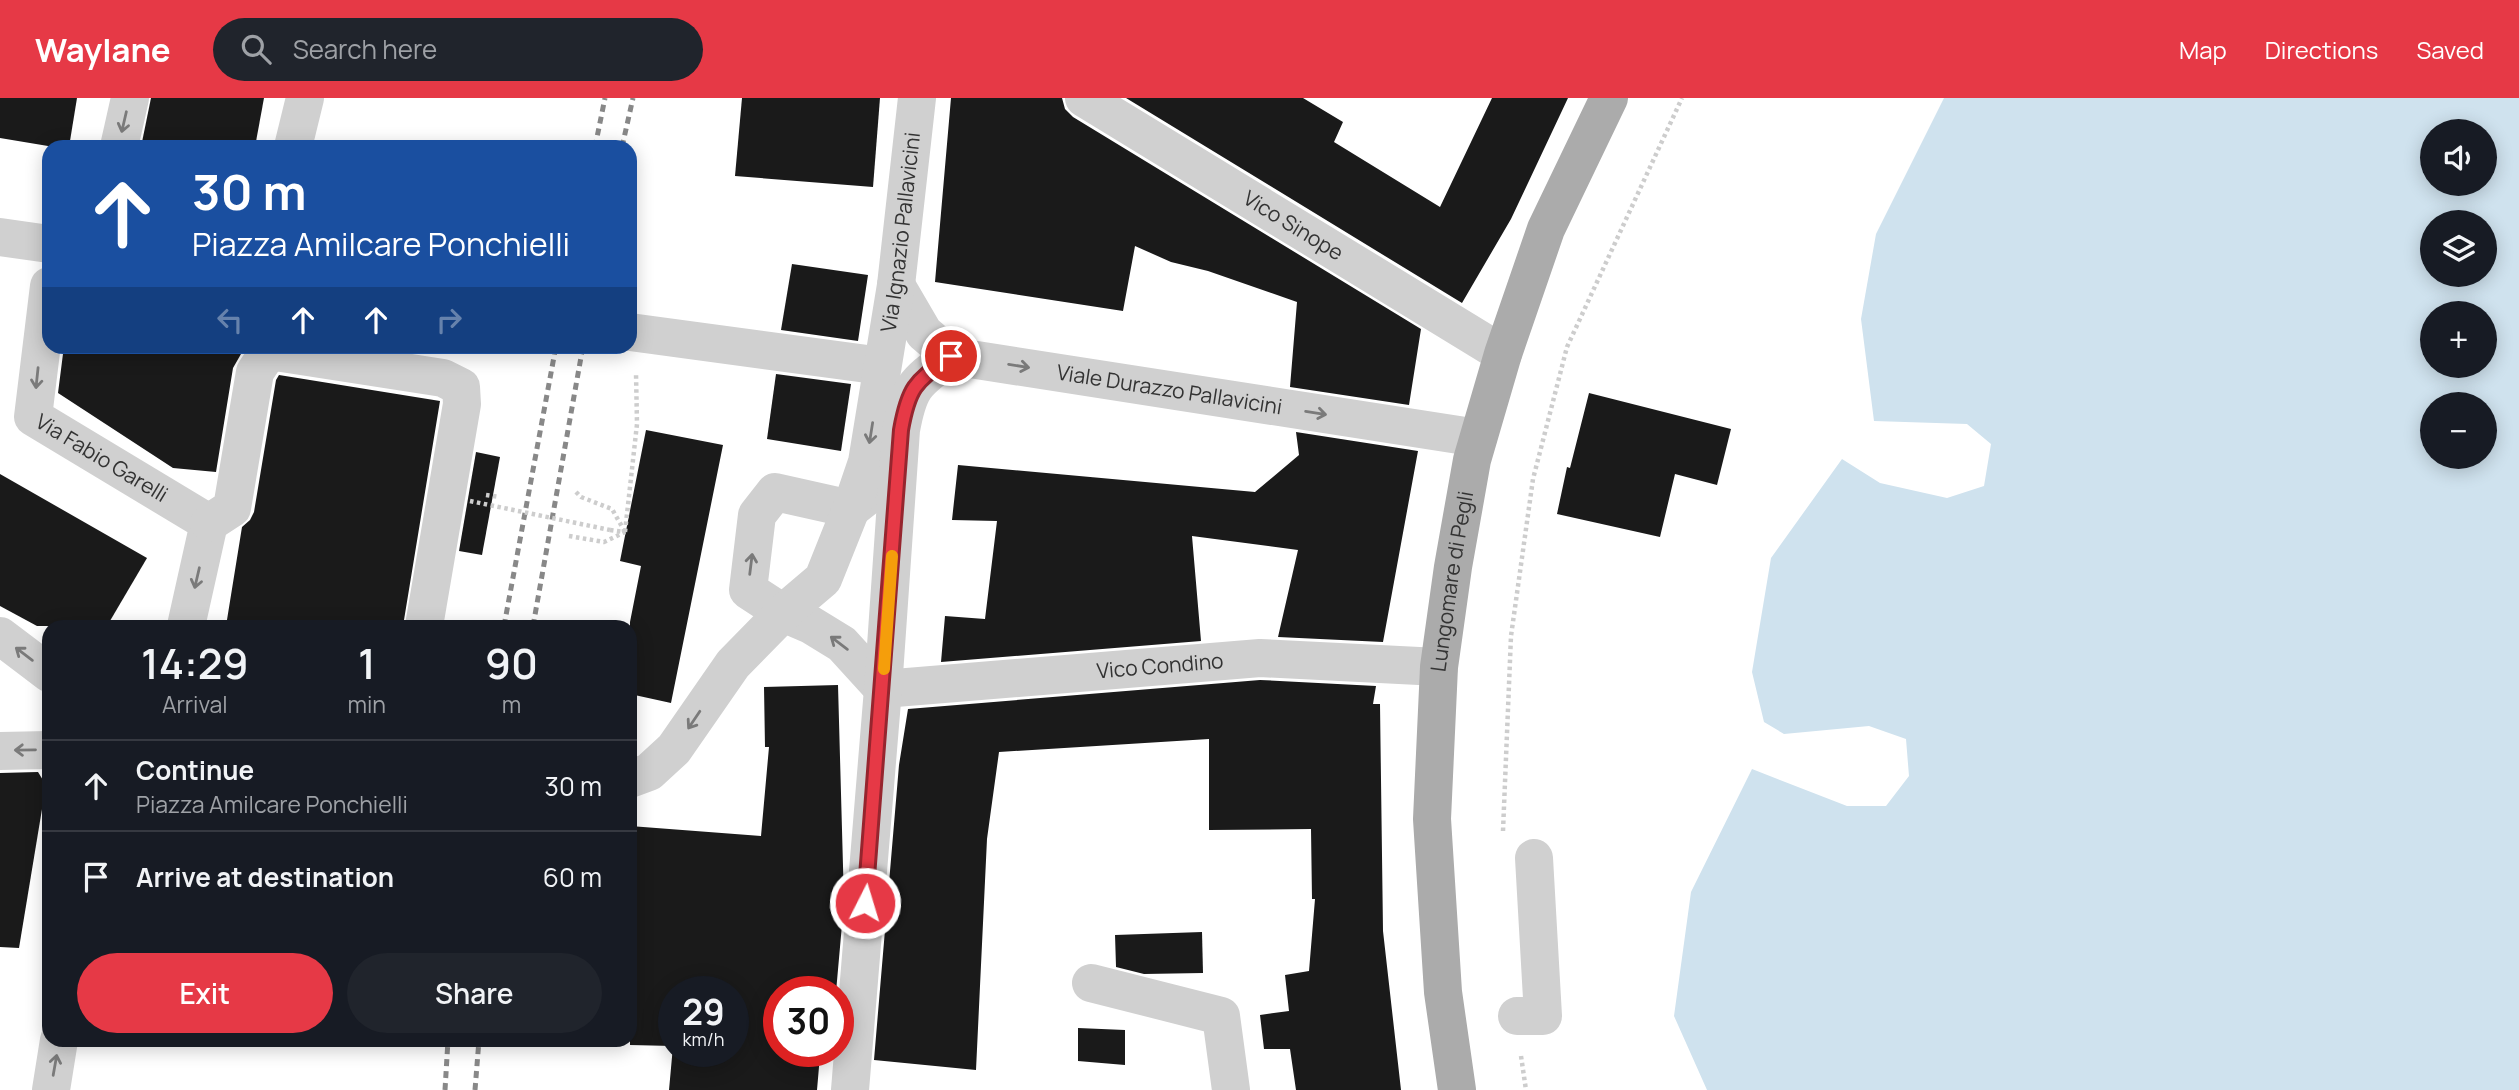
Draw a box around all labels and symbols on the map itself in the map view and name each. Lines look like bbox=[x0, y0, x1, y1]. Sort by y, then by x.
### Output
one-way arrow bbox=[117, 111, 130, 133]
street label: Via Ignazio Pallavicini bbox=[873, 131, 926, 334]
street label: Vico Sinope bbox=[1238, 184, 1349, 266]
pin bbox=[921, 326, 981, 386]
street label: Viale Durazzo Pallavicini bbox=[1055, 358, 1284, 420]
one-way arrow bbox=[1007, 360, 1030, 373]
one-way arrow bbox=[31, 366, 44, 389]
one-way arrow bbox=[1304, 406, 1327, 419]
street label: Via Fabio Garelli bbox=[31, 407, 173, 508]
one-way arrow bbox=[864, 421, 877, 444]
street label: Lungomare di Pegli bbox=[1423, 489, 1479, 674]
one-way arrow bbox=[745, 553, 758, 575]
one-way arrow bbox=[190, 566, 204, 589]
one-way arrow bbox=[830, 636, 848, 651]
street label: Vico Condino bbox=[1095, 646, 1224, 684]
one-way arrow bbox=[16, 647, 34, 662]
one-way arrow bbox=[686, 710, 701, 729]
one-way arrow bbox=[13, 744, 36, 757]
position arrow bbox=[828, 866, 902, 940]
speed limit sign: 30 bbox=[763, 976, 854, 1067]
one-way arrow bbox=[49, 1054, 62, 1077]

